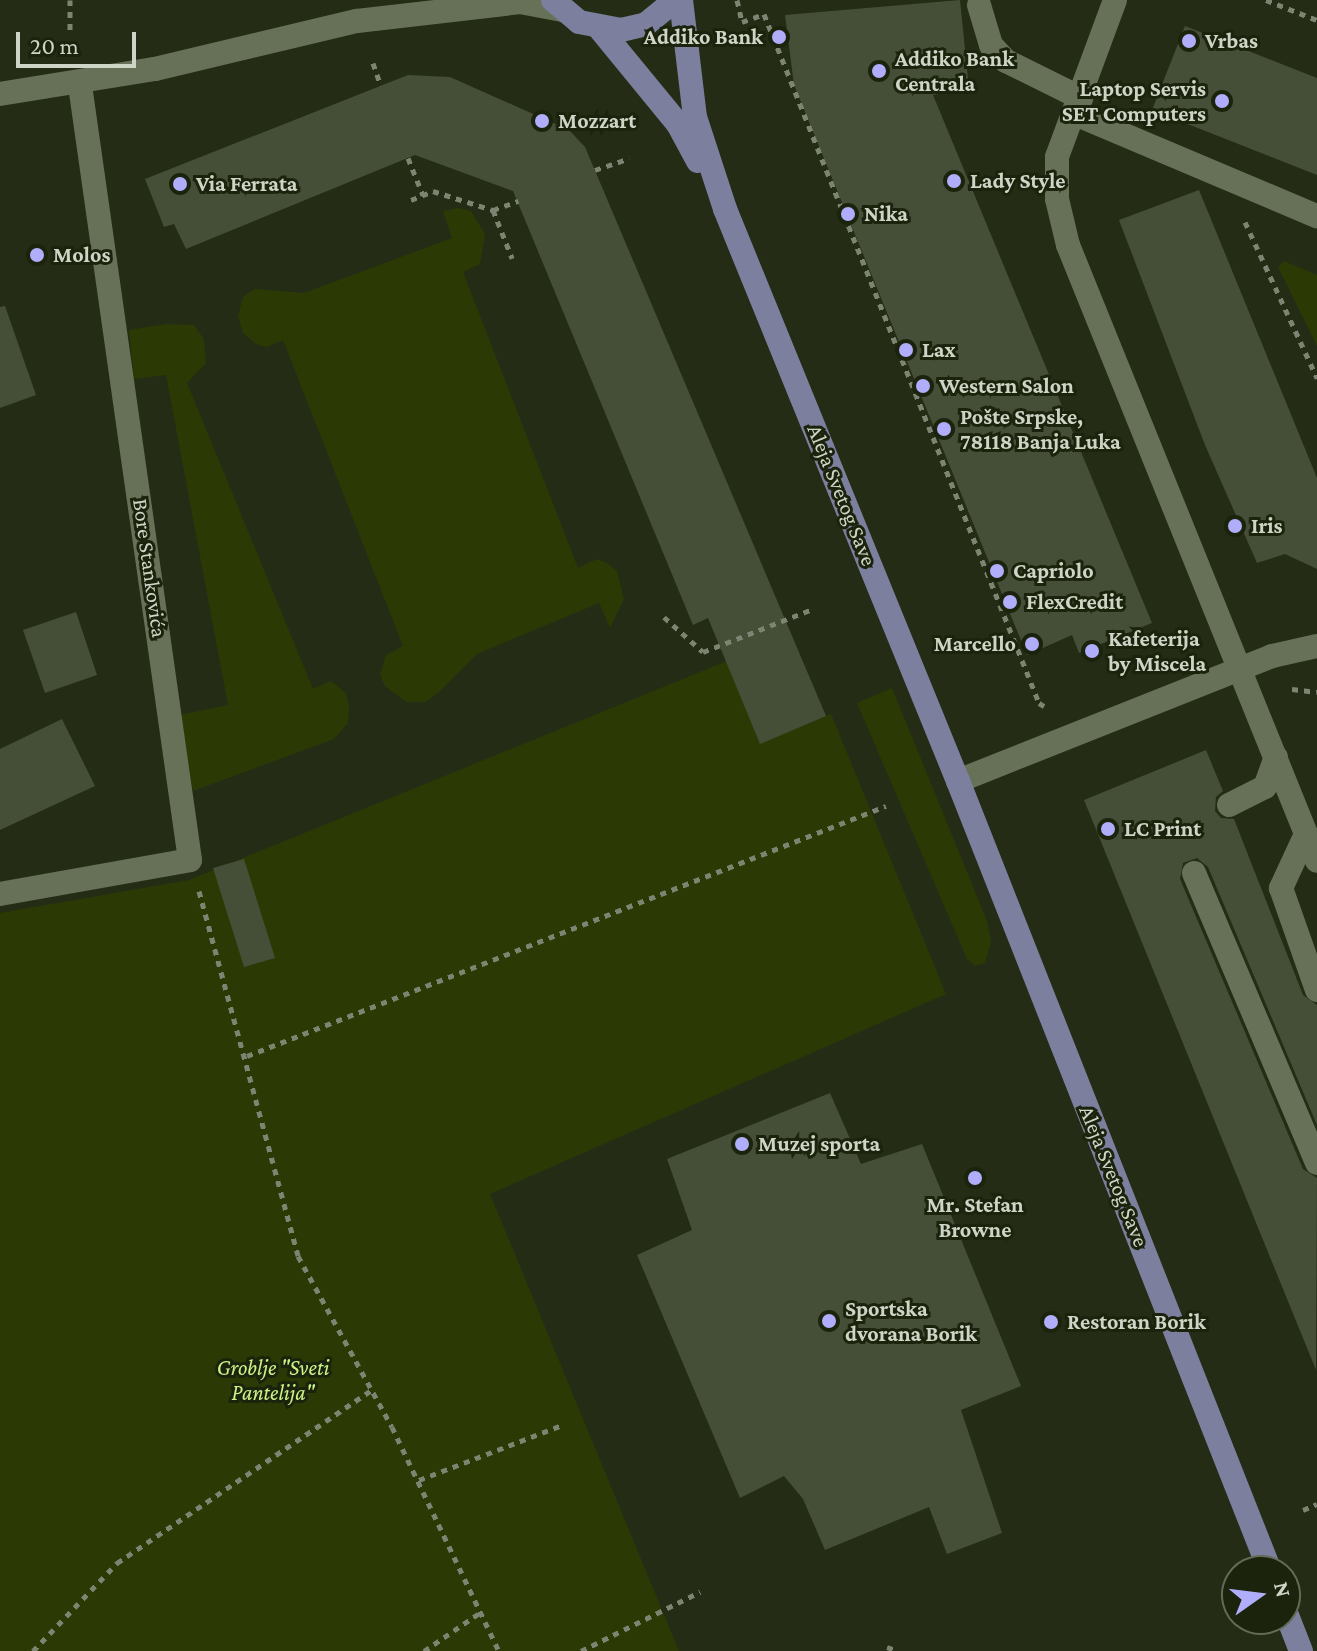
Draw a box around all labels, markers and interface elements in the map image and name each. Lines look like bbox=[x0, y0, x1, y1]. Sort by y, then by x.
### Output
scale bar bbox=[20, 16, 140, 66]
place label: Addiko Bank bbox=[644, 24, 763, 50]
marker: Addiko Bank bbox=[770, 28, 788, 46]
place label: Vrbas bbox=[1205, 28, 1258, 54]
text: 20 m bbox=[30, 32, 79, 59]
marker: Vrbas bbox=[1180, 32, 1198, 50]
place label: Addiko Bank Centrala bbox=[895, 45, 1014, 96]
marker: Addiko Bank Centrala bbox=[870, 62, 888, 80]
place label: Laptop Servis SET Computers bbox=[1062, 75, 1206, 126]
marker: Laptop Servis SET Computers bbox=[1213, 92, 1231, 110]
place label: Mozzart bbox=[558, 108, 636, 134]
marker: Mozzart bbox=[533, 112, 551, 130]
place label: Lady Style bbox=[970, 168, 1066, 194]
place label: Via Ferrata bbox=[196, 171, 298, 197]
marker: Lady Style bbox=[945, 172, 963, 190]
marker: Via Ferrata bbox=[171, 175, 189, 193]
place label: Nika bbox=[864, 201, 908, 227]
marker: Nika bbox=[839, 205, 857, 223]
place label: Molos bbox=[53, 242, 110, 268]
marker: Molos bbox=[28, 246, 46, 264]
place label: Lax bbox=[922, 337, 956, 363]
marker: Lax bbox=[897, 341, 915, 359]
place label: Western Salon bbox=[939, 373, 1074, 399]
marker: Western Salon bbox=[914, 377, 932, 395]
place label: Pošte Srpske, 78118 Banja Luka bbox=[960, 403, 1121, 454]
street label: Aleja Svetog Save bbox=[802, 420, 882, 570]
marker: Pošte Srpske, 78118 Banja Luka bbox=[935, 420, 953, 438]
street label: Bore Stankovića bbox=[127, 497, 173, 639]
place label: Iris bbox=[1251, 513, 1283, 539]
marker: Iris bbox=[1226, 517, 1244, 535]
place label: Capriolo bbox=[1013, 558, 1094, 584]
marker: Capriolo bbox=[988, 562, 1006, 580]
place label: FlexCredit bbox=[1026, 589, 1123, 615]
marker: FlexCredit bbox=[1001, 593, 1019, 611]
place label: Kafeterija by Miscela bbox=[1108, 625, 1206, 676]
place label: Marcello bbox=[934, 631, 1016, 657]
marker: Marcello bbox=[1023, 635, 1041, 653]
marker: Kafeterija by Miscela bbox=[1083, 642, 1101, 660]
place label: LC Print bbox=[1124, 816, 1201, 842]
marker: LC Print bbox=[1099, 820, 1117, 838]
street label: Aleja Svetog Save bbox=[1074, 1101, 1154, 1251]
place label: Muzej sporta bbox=[758, 1131, 880, 1157]
marker: Muzej sporta bbox=[733, 1135, 751, 1153]
marker: Mr. Stefan Browne bbox=[966, 1169, 984, 1187]
place label: Mr. Stefan Browne bbox=[926, 1191, 1024, 1242]
place label: Sportska dvorana Borik bbox=[845, 1295, 977, 1346]
place label: Restoran Borik bbox=[1067, 1309, 1206, 1335]
marker: Sportska dvorana Borik bbox=[820, 1312, 838, 1330]
marker: Restoran Borik bbox=[1042, 1313, 1060, 1331]
park label: Groblje "Sveti Pantelija" bbox=[217, 1354, 329, 1406]
north arrow bbox=[1221, 1555, 1301, 1635]
text: N bbox=[1269, 1579, 1297, 1600]

